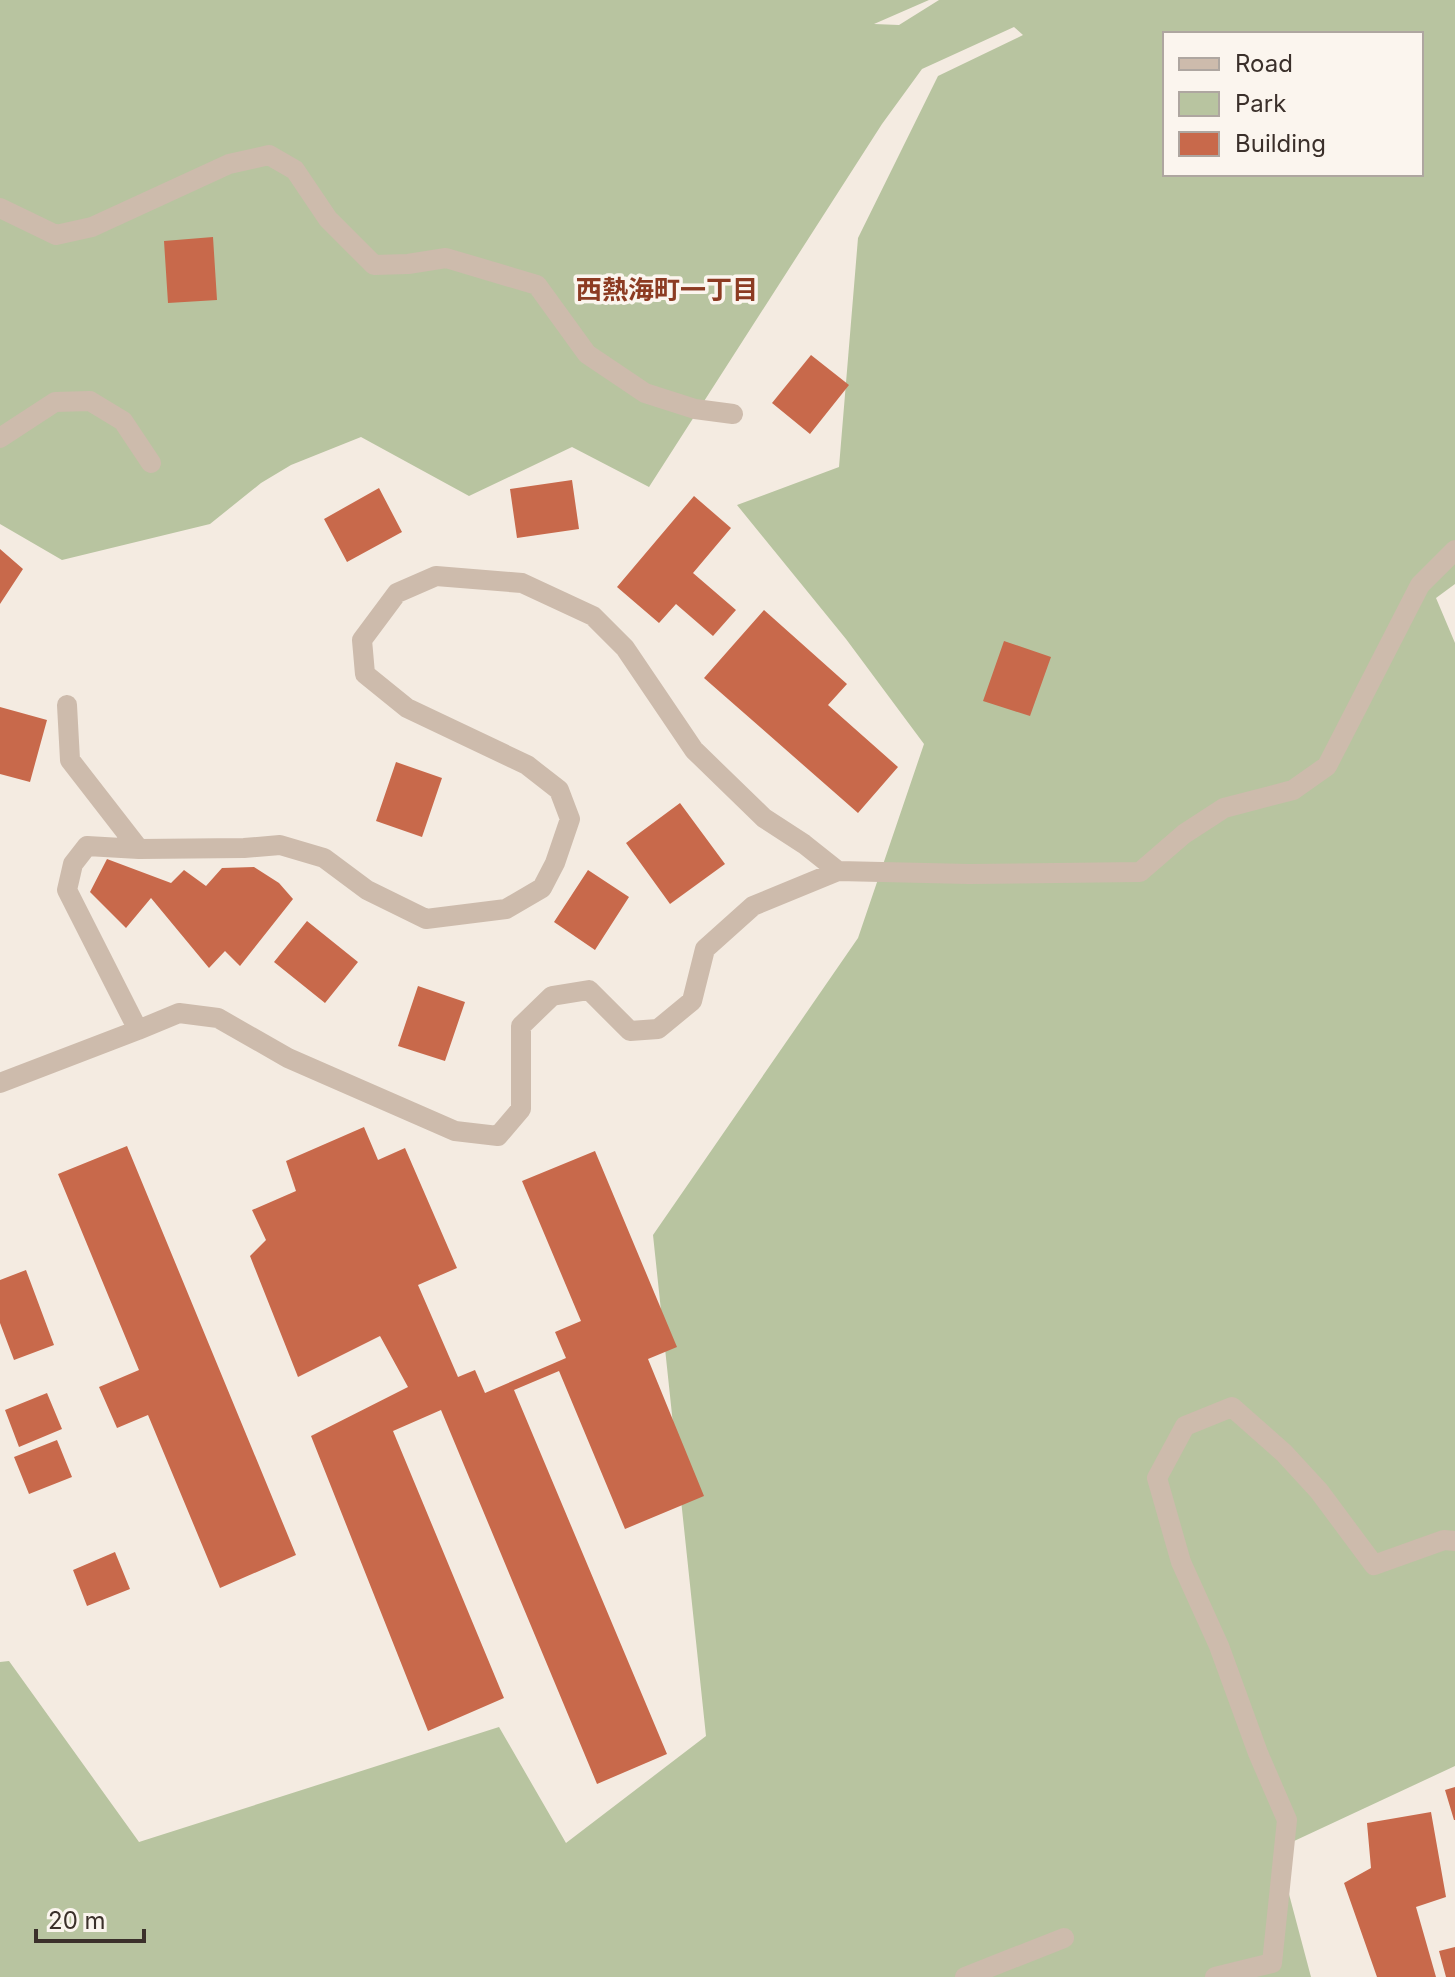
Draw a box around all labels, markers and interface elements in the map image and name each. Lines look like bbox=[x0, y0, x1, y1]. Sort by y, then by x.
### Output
legend bbox=[1163, 32, 1423, 176]
text: Road bbox=[1235, 49, 1293, 78]
text: Park bbox=[1235, 89, 1286, 118]
text: Building bbox=[1235, 129, 1326, 158]
district label: 西熱海町一丁目 bbox=[576, 274, 758, 305]
scale bar bbox=[36, 1893, 144, 1943]
text: 20 m bbox=[48, 1906, 106, 1935]

